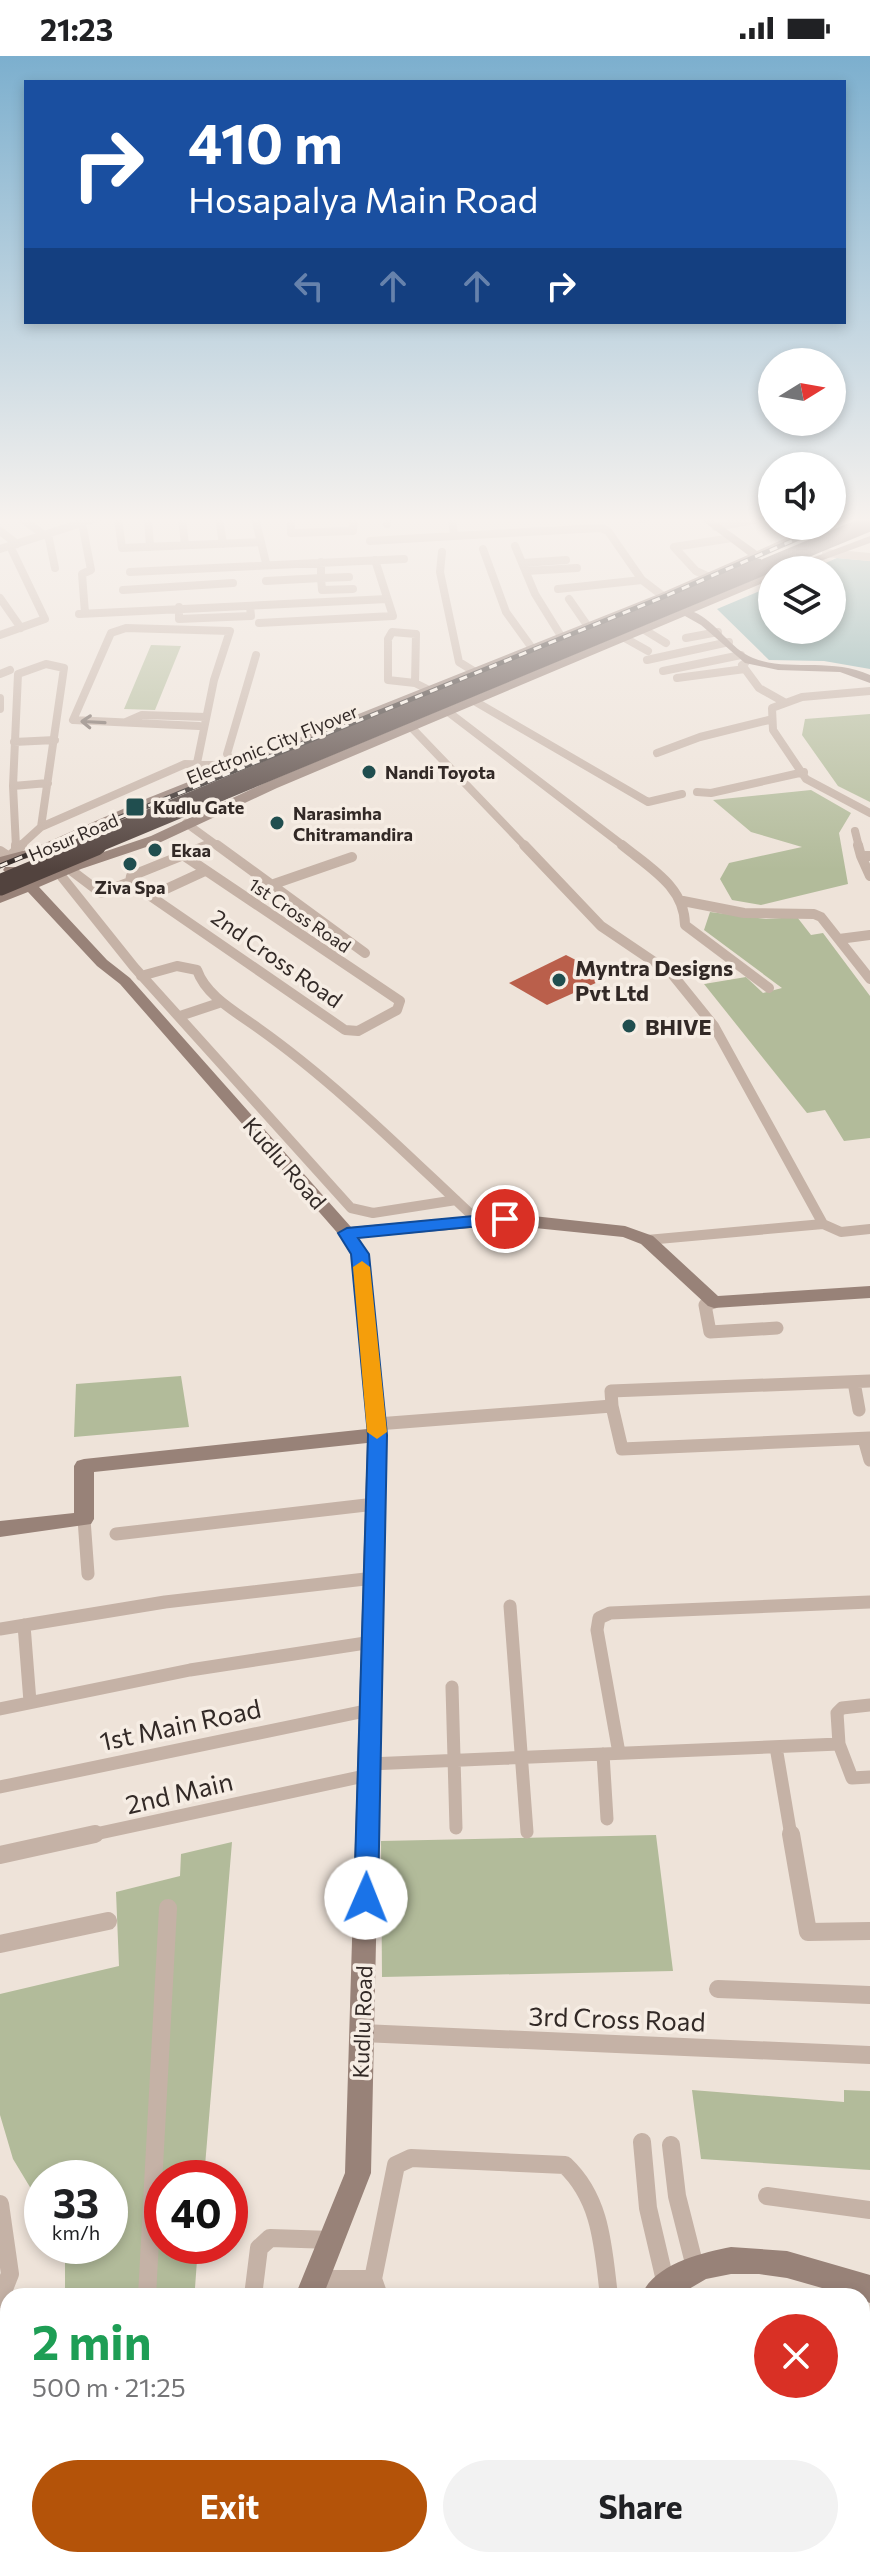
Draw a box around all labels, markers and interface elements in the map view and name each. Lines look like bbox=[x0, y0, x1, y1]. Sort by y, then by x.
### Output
text: 21:23 bbox=[40, 10, 113, 47]
text: 410 m bbox=[188, 107, 343, 176]
icon: right bbox=[56, 112, 160, 216]
text: Hosapalya Main Road bbox=[188, 176, 538, 220]
icon: left bbox=[287, 264, 331, 308]
icon: ahead bbox=[371, 264, 415, 308]
icon: ahead bbox=[455, 264, 499, 308]
icon: right bbox=[539, 264, 583, 308]
north arrow bbox=[758, 348, 846, 436]
map controls bbox=[758, 348, 846, 644]
button: sound bbox=[758, 452, 846, 540]
button: layers bbox=[758, 556, 846, 644]
street label: Electronic City Flyover bbox=[183, 700, 361, 788]
one-way arrow bbox=[80, 715, 107, 730]
place label: Nandi Toyota bbox=[385, 761, 495, 783]
marker: Nandi Toyota bbox=[360, 763, 378, 781]
marker: Kudlu Gate bbox=[124, 796, 146, 818]
place label: Kudlu Gate bbox=[153, 796, 244, 818]
place label: Narasimha Chitramandira bbox=[293, 802, 413, 845]
street label: Hosur Road bbox=[25, 808, 121, 866]
marker: Narasimha Chitramandira bbox=[268, 814, 286, 832]
place label: Ekaa bbox=[171, 839, 211, 861]
marker: Ekaa bbox=[146, 841, 164, 859]
marker: Ziva Spa bbox=[121, 855, 139, 873]
street label: 1st Cross Road bbox=[245, 873, 355, 957]
place label: Ziva Spa bbox=[95, 876, 165, 898]
street label: 2nd Cross Road bbox=[206, 903, 348, 1013]
place label: Myntra Designs Pvt Ltd bbox=[575, 954, 733, 1006]
marker: Myntra Designs Pvt Ltd bbox=[550, 971, 568, 989]
place label: BHIVE bbox=[645, 1013, 712, 1040]
marker: BHIVE bbox=[620, 1017, 638, 1035]
street label: Kudlu Road bbox=[238, 1112, 332, 1214]
pin bbox=[471, 1185, 539, 1253]
icon: arrive bbox=[483, 1197, 527, 1241]
street label: 1st Main Road bbox=[97, 1692, 263, 1756]
street label: 2nd Main bbox=[122, 1765, 236, 1819]
position arrow bbox=[324, 1856, 408, 1940]
street label: Kudlu Road bbox=[347, 1965, 377, 2079]
street label: 3rd Cross Road bbox=[528, 1999, 706, 2037]
speed limit sign: 40 bbox=[144, 2160, 248, 2264]
text: 33 bbox=[53, 2177, 99, 2226]
text: km/h bbox=[52, 2220, 100, 2244]
text: 2 min bbox=[32, 2311, 152, 2370]
button: close bbox=[754, 2314, 838, 2398]
text: 500 m · 21:25 bbox=[32, 2371, 186, 2402]
button: Exit bbox=[32, 2460, 427, 2552]
button: Share bbox=[443, 2460, 838, 2552]

